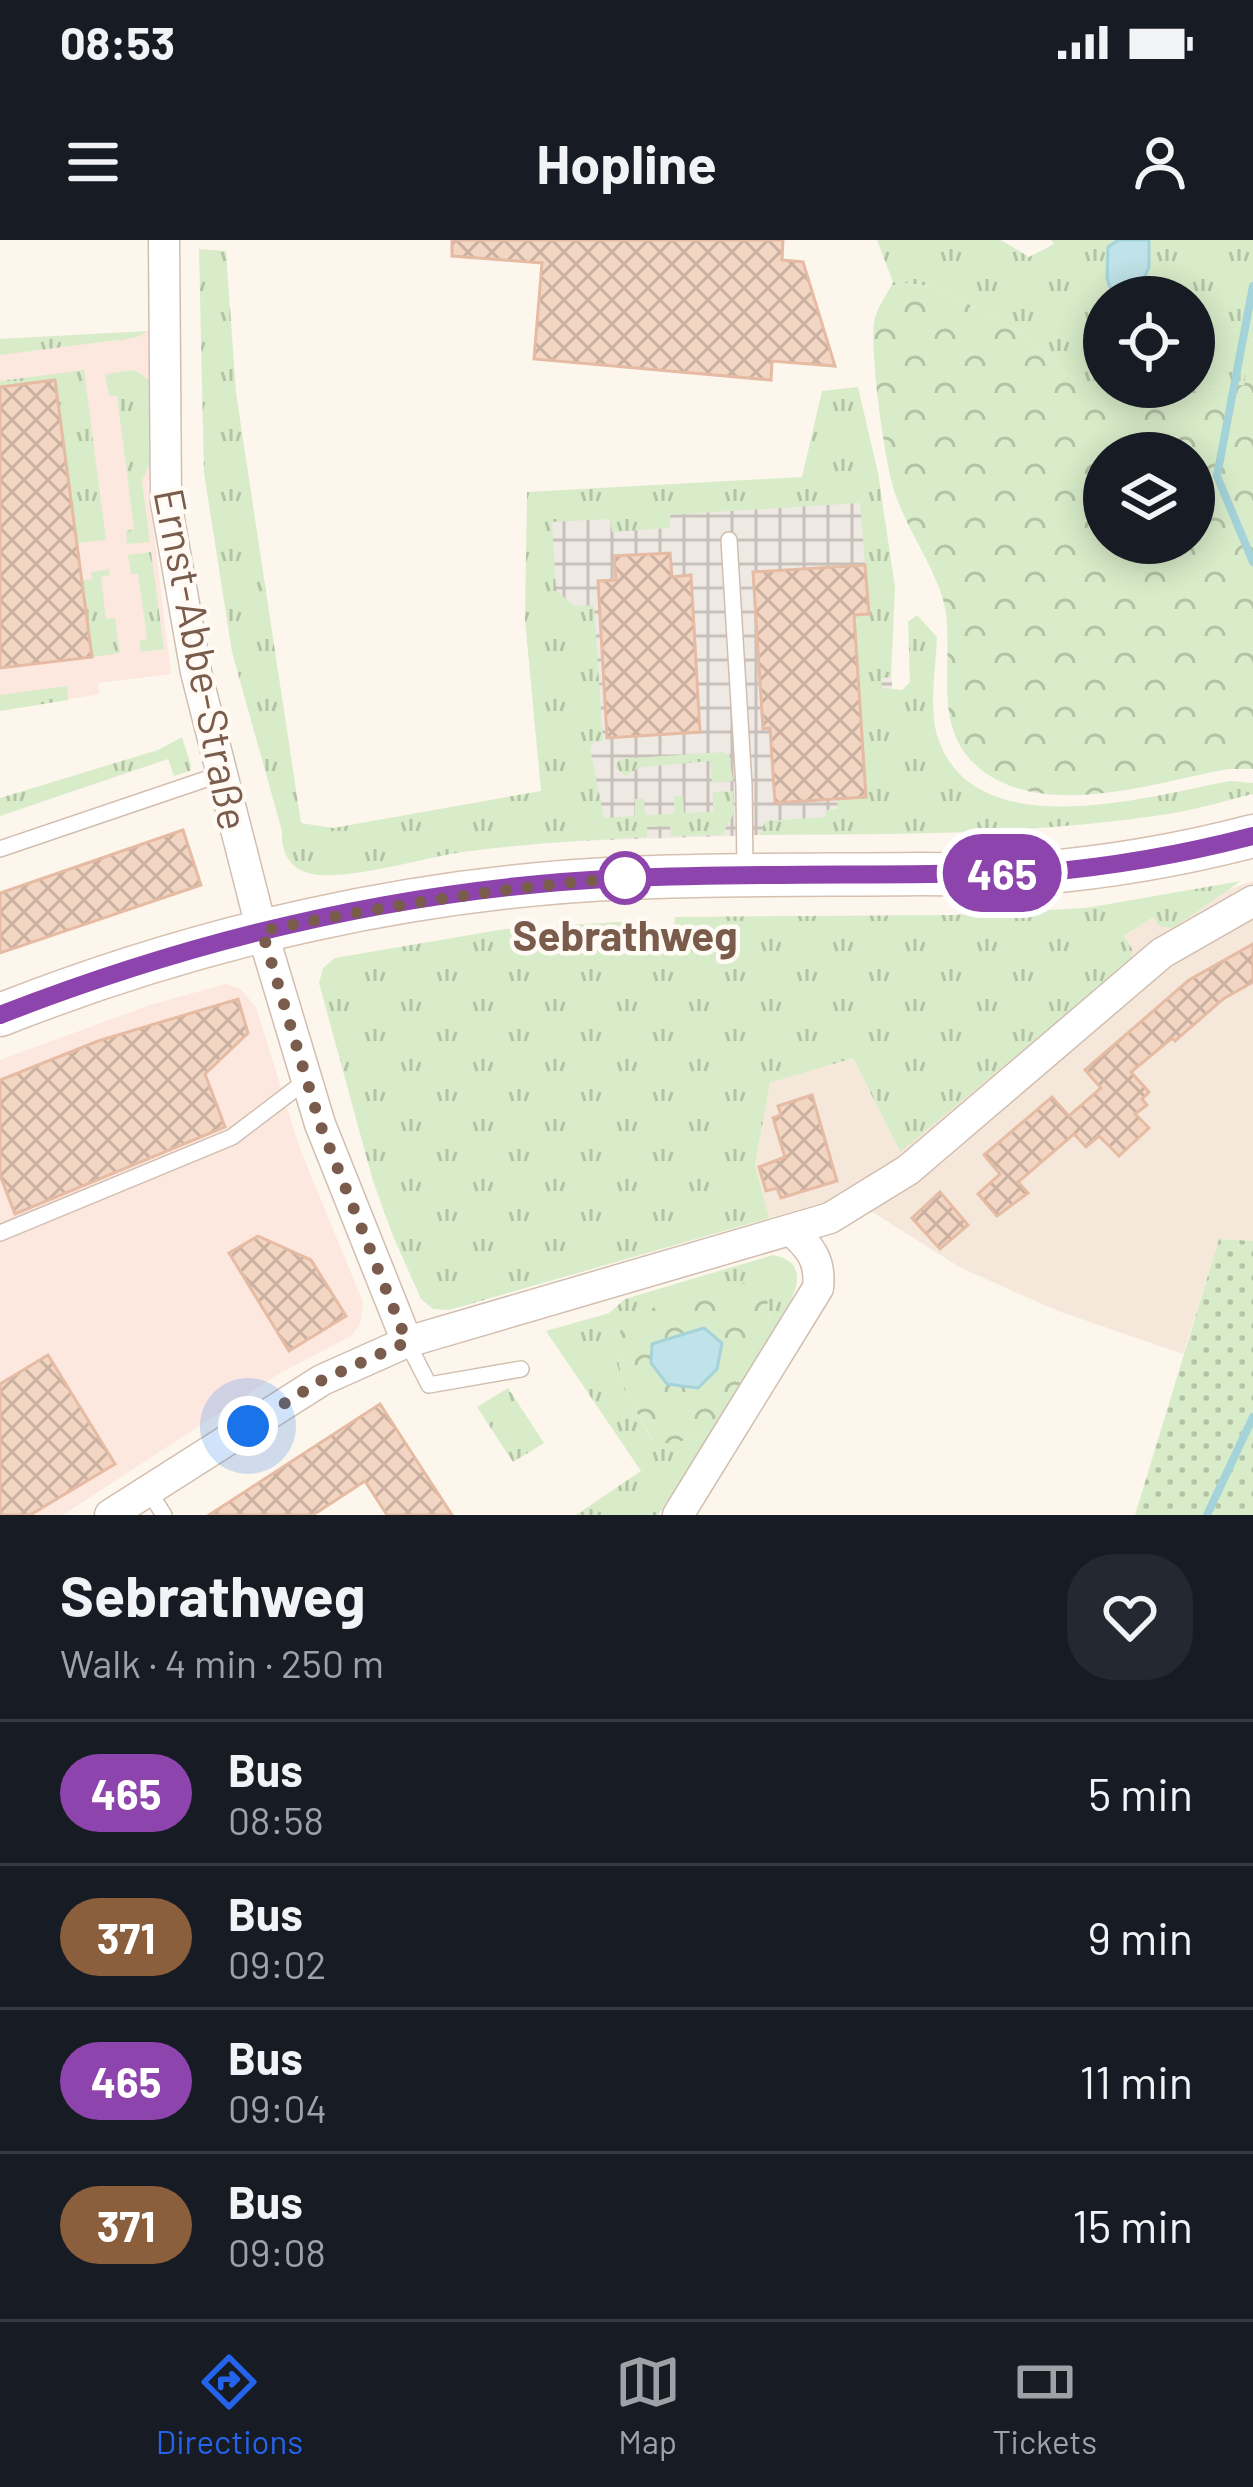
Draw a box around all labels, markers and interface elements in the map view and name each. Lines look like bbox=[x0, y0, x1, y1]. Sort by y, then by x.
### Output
text: 08:53 bbox=[60, 15, 175, 69]
icon: menu bbox=[60, 129, 126, 195]
icon: person bbox=[1127, 129, 1193, 195]
text: Hopline bbox=[536, 130, 717, 195]
map controls bbox=[1083, 276, 1215, 564]
button: locate bbox=[1083, 276, 1215, 408]
button: layers bbox=[1083, 432, 1215, 564]
street label: Ernst-Abbe-Straße bbox=[145, 484, 261, 834]
line badge: 465 bbox=[933, 834, 1071, 912]
text: 465 bbox=[967, 848, 1037, 898]
marker: Sebrathweg bbox=[600, 853, 650, 903]
place label: Sebrathweg bbox=[512, 909, 738, 960]
your location bbox=[218, 1396, 278, 1456]
button: heart bbox=[1067, 1554, 1193, 1680]
text: Sebrathweg bbox=[60, 1560, 365, 1628]
text: Walk · 4 min · 250 m bbox=[60, 1639, 384, 1686]
text: Bus bbox=[228, 1742, 303, 1796]
text: 5 min bbox=[1088, 1766, 1193, 1820]
text: 465 bbox=[91, 1768, 161, 1818]
text: 08:58 bbox=[228, 1796, 324, 1843]
text: Bus bbox=[228, 1886, 303, 1940]
text: 9 min bbox=[1088, 1910, 1193, 1964]
text: 371 bbox=[97, 1912, 155, 1962]
text: 09:02 bbox=[228, 1940, 327, 1987]
text: Bus bbox=[228, 2030, 303, 2084]
text: 11 min bbox=[1079, 2054, 1193, 2108]
text: 465 bbox=[91, 2056, 161, 2106]
text: 09:04 bbox=[228, 2084, 327, 2131]
text: Bus bbox=[228, 2174, 303, 2228]
text: 15 min bbox=[1072, 2198, 1193, 2252]
text: 371 bbox=[97, 2200, 155, 2250]
text: 09:08 bbox=[228, 2228, 326, 2275]
tab: Directions bbox=[156, 2349, 303, 2461]
tab: Map bbox=[615, 2349, 681, 2461]
tab: Tickets bbox=[992, 2349, 1097, 2461]

